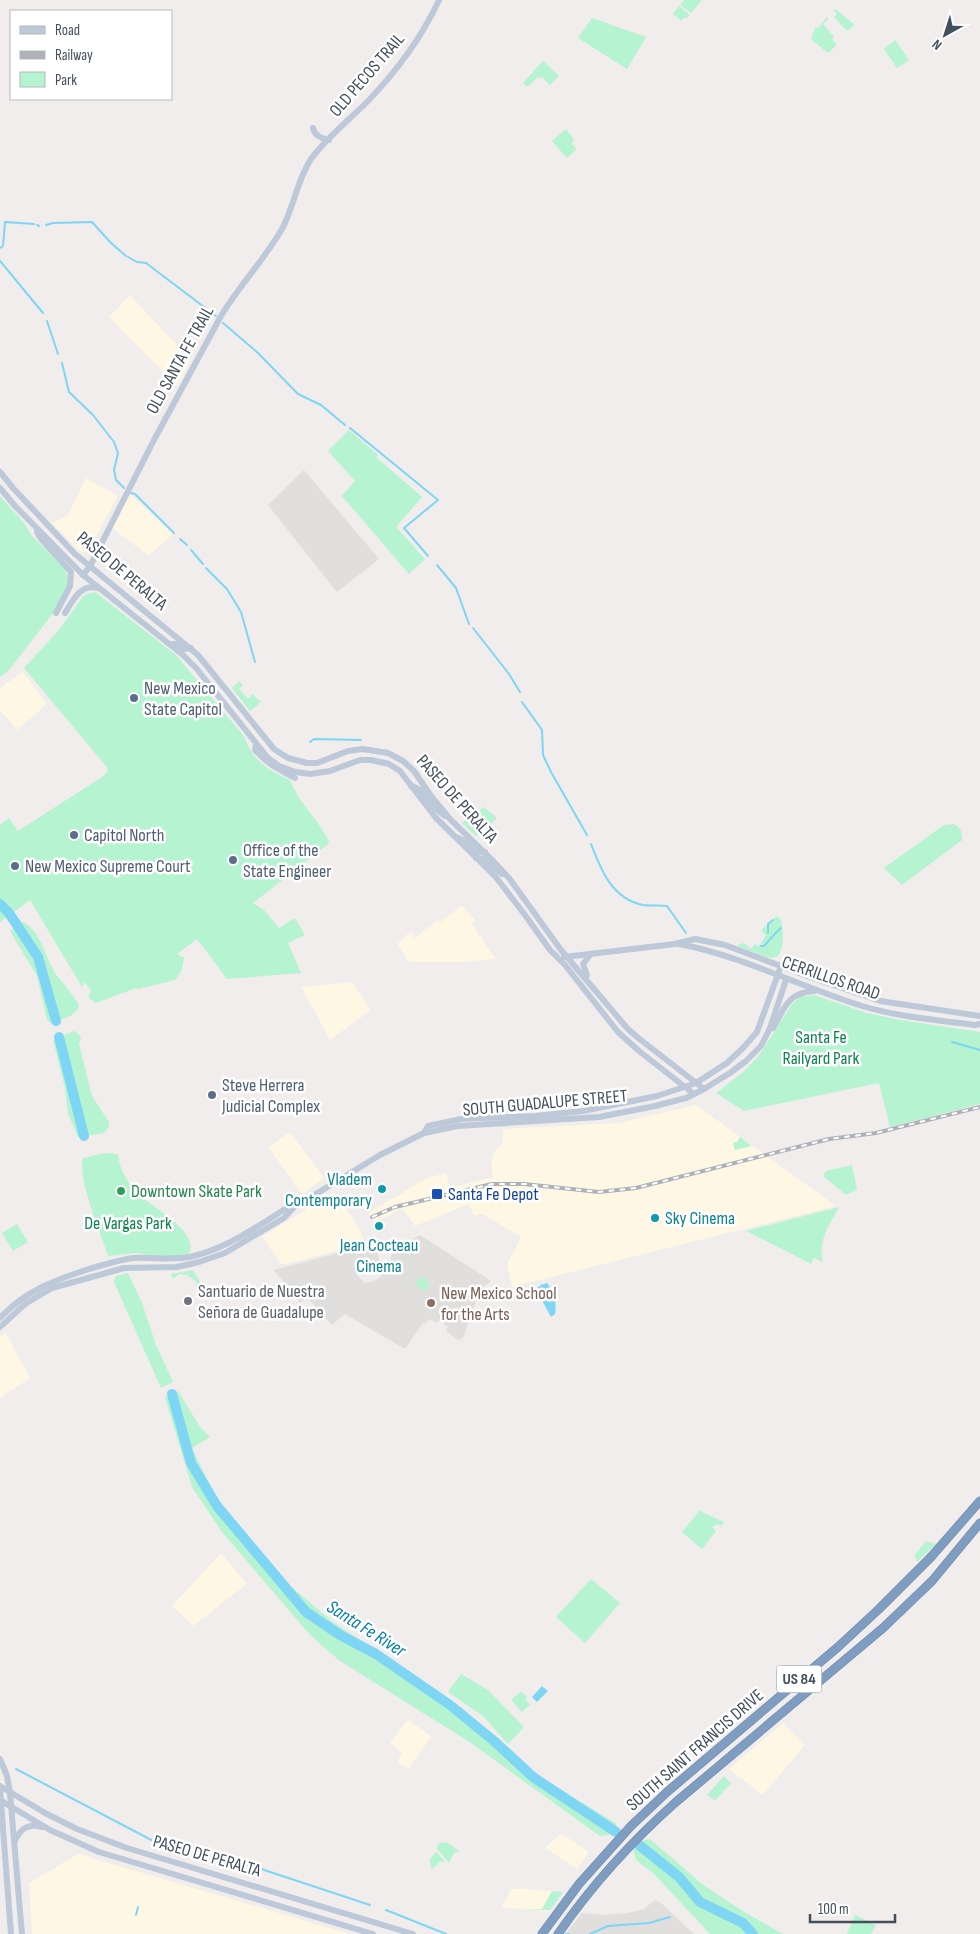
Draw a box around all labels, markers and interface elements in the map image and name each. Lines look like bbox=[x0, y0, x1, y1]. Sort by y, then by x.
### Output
legend bbox=[10, 10, 172, 100]
north arrow bbox=[920, 10, 970, 60]
text: Road bbox=[55, 21, 80, 40]
street label: OLD PECOS TRAIL bbox=[325, 29, 409, 121]
text: N bbox=[929, 36, 945, 54]
text: Railway bbox=[55, 46, 93, 65]
text: Park bbox=[55, 71, 77, 90]
street label: OLD SANTA FE TRAIL bbox=[142, 302, 218, 417]
street label: PASEO DE PERALTA bbox=[73, 527, 172, 615]
place label: New Mexico State Capitol bbox=[144, 678, 222, 720]
marker: New Mexico State Capitol bbox=[128, 692, 140, 704]
street label: PASEO DE PERALTA bbox=[412, 751, 502, 848]
place label: Capitol North bbox=[84, 825, 164, 846]
marker: Capitol North bbox=[68, 829, 80, 841]
place label: Office of the State Engineer bbox=[243, 840, 331, 882]
marker: Office of the State Engineer bbox=[227, 854, 239, 866]
place label: New Mexico Supreme Court bbox=[25, 856, 191, 877]
marker: New Mexico Supreme Court bbox=[9, 860, 21, 872]
street label: CERRILLOS ROAD bbox=[779, 951, 883, 1005]
park label: Santa Fe Railyard Park bbox=[783, 1027, 860, 1069]
place label: Steve Herrera Judicial Complex bbox=[221, 1075, 320, 1117]
street label: SOUTH GUADALUPE STREET bbox=[462, 1085, 628, 1121]
marker: Steve Herrera Judicial Complex bbox=[206, 1089, 218, 1101]
place label: Vladem Contemporary bbox=[285, 1169, 372, 1211]
place label: Downtown Skate Park bbox=[131, 1181, 262, 1202]
marker: Vladem Contemporary bbox=[376, 1183, 388, 1195]
place label: Santa Fe Depot bbox=[448, 1184, 539, 1205]
marker: Downtown Skate Park bbox=[115, 1185, 127, 1197]
marker: Santa Fe Depot bbox=[430, 1187, 444, 1201]
place label: Sky Cinema bbox=[665, 1208, 735, 1229]
marker: Sky Cinema bbox=[649, 1212, 661, 1224]
park label: De Vargas Park bbox=[84, 1213, 172, 1234]
marker: Jean Cocteau Cinema bbox=[373, 1220, 385, 1232]
place label: Jean Cocteau Cinema bbox=[339, 1235, 418, 1277]
place label: Santuario de Nuestra Señora de Guadalupe bbox=[198, 1281, 325, 1323]
place label: New Mexico School for the Arts bbox=[441, 1283, 557, 1325]
marker: Santuario de Nuestra Señora de Guadalupe bbox=[182, 1295, 194, 1307]
marker: New Mexico School for the Arts bbox=[425, 1297, 437, 1309]
water label: Santa Fe River bbox=[322, 1596, 410, 1663]
road number: US 84 bbox=[776, 1666, 822, 1692]
street label: SOUTH SAINT FRANCIS DRIVE bbox=[622, 1685, 768, 1815]
street label: PASEO DE PERALTA bbox=[151, 1831, 264, 1882]
scale bar bbox=[810, 1892, 895, 1924]
text: 100 m bbox=[818, 1900, 849, 1919]

